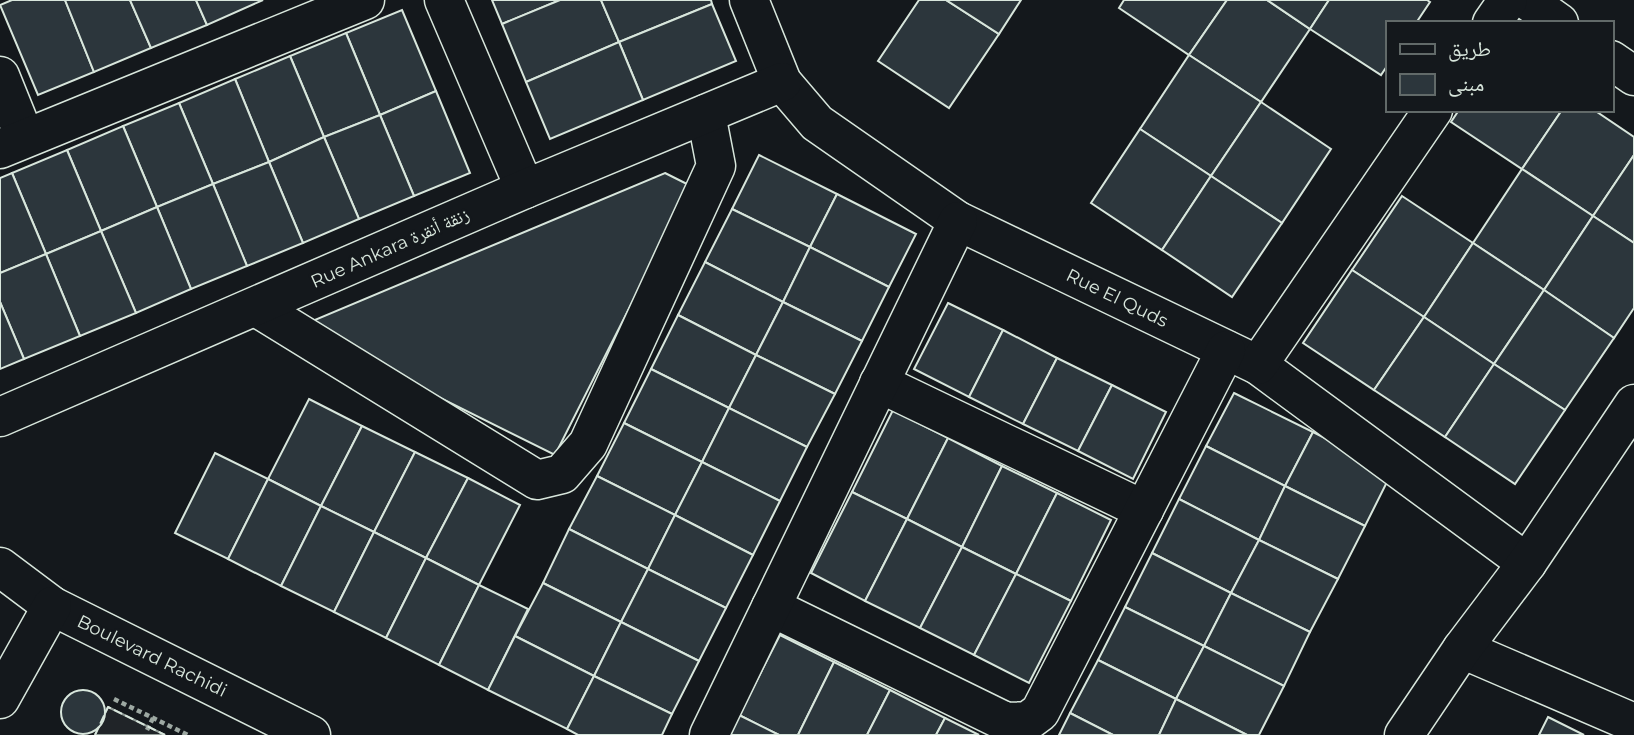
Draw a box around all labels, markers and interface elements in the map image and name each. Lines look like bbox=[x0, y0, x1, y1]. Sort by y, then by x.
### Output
legend bbox=[1386, 21, 1613, 112]
text: طريق bbox=[1448, 36, 1491, 62]
text: مبنى bbox=[1448, 71, 1484, 97]
street label: Rue Ankara زنقة أنقرة bbox=[307, 203, 473, 293]
street label: Rue El Quds bbox=[1063, 264, 1172, 332]
street label: Boulevard Rachidi bbox=[73, 610, 231, 702]

